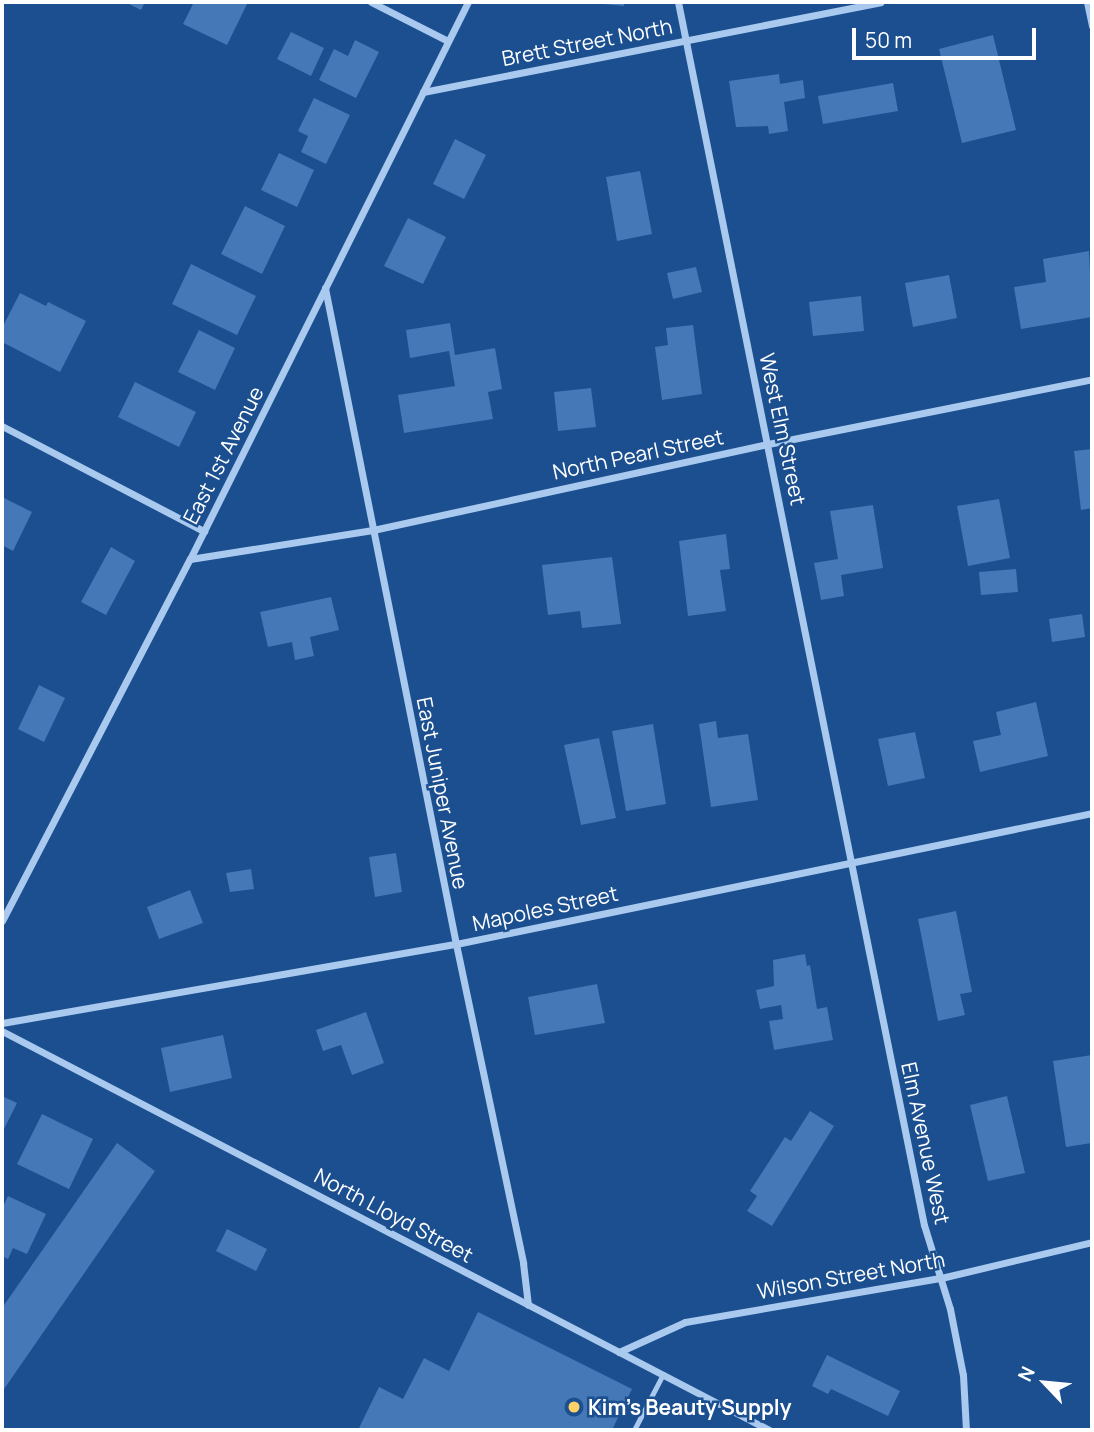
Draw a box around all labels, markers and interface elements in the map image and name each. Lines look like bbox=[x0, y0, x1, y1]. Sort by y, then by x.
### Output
street label: Brett Street North bbox=[499, 13, 675, 71]
scale bar bbox=[856, 14, 1040, 58]
text: 50 m bbox=[865, 26, 912, 54]
street label: West Elm Street bbox=[755, 351, 811, 507]
street label: East 1st Avenue bbox=[177, 382, 269, 528]
street label: North Pearl Street bbox=[550, 424, 726, 484]
street label: East Juniper Avenue bbox=[412, 695, 474, 891]
street label: Mapoles Street bbox=[470, 880, 620, 936]
street label: Elm Avenue West bbox=[897, 1060, 955, 1226]
street label: North Lloyd Street bbox=[310, 1163, 478, 1267]
street label: Wilson Street North bbox=[755, 1246, 947, 1304]
north arrow bbox=[1010, 1348, 1080, 1418]
text: N bbox=[1011, 1362, 1041, 1386]
place label: Kim's Beauty Supply bbox=[588, 1394, 791, 1420]
marker: Kim's Beauty Supply bbox=[566, 1399, 582, 1415]

